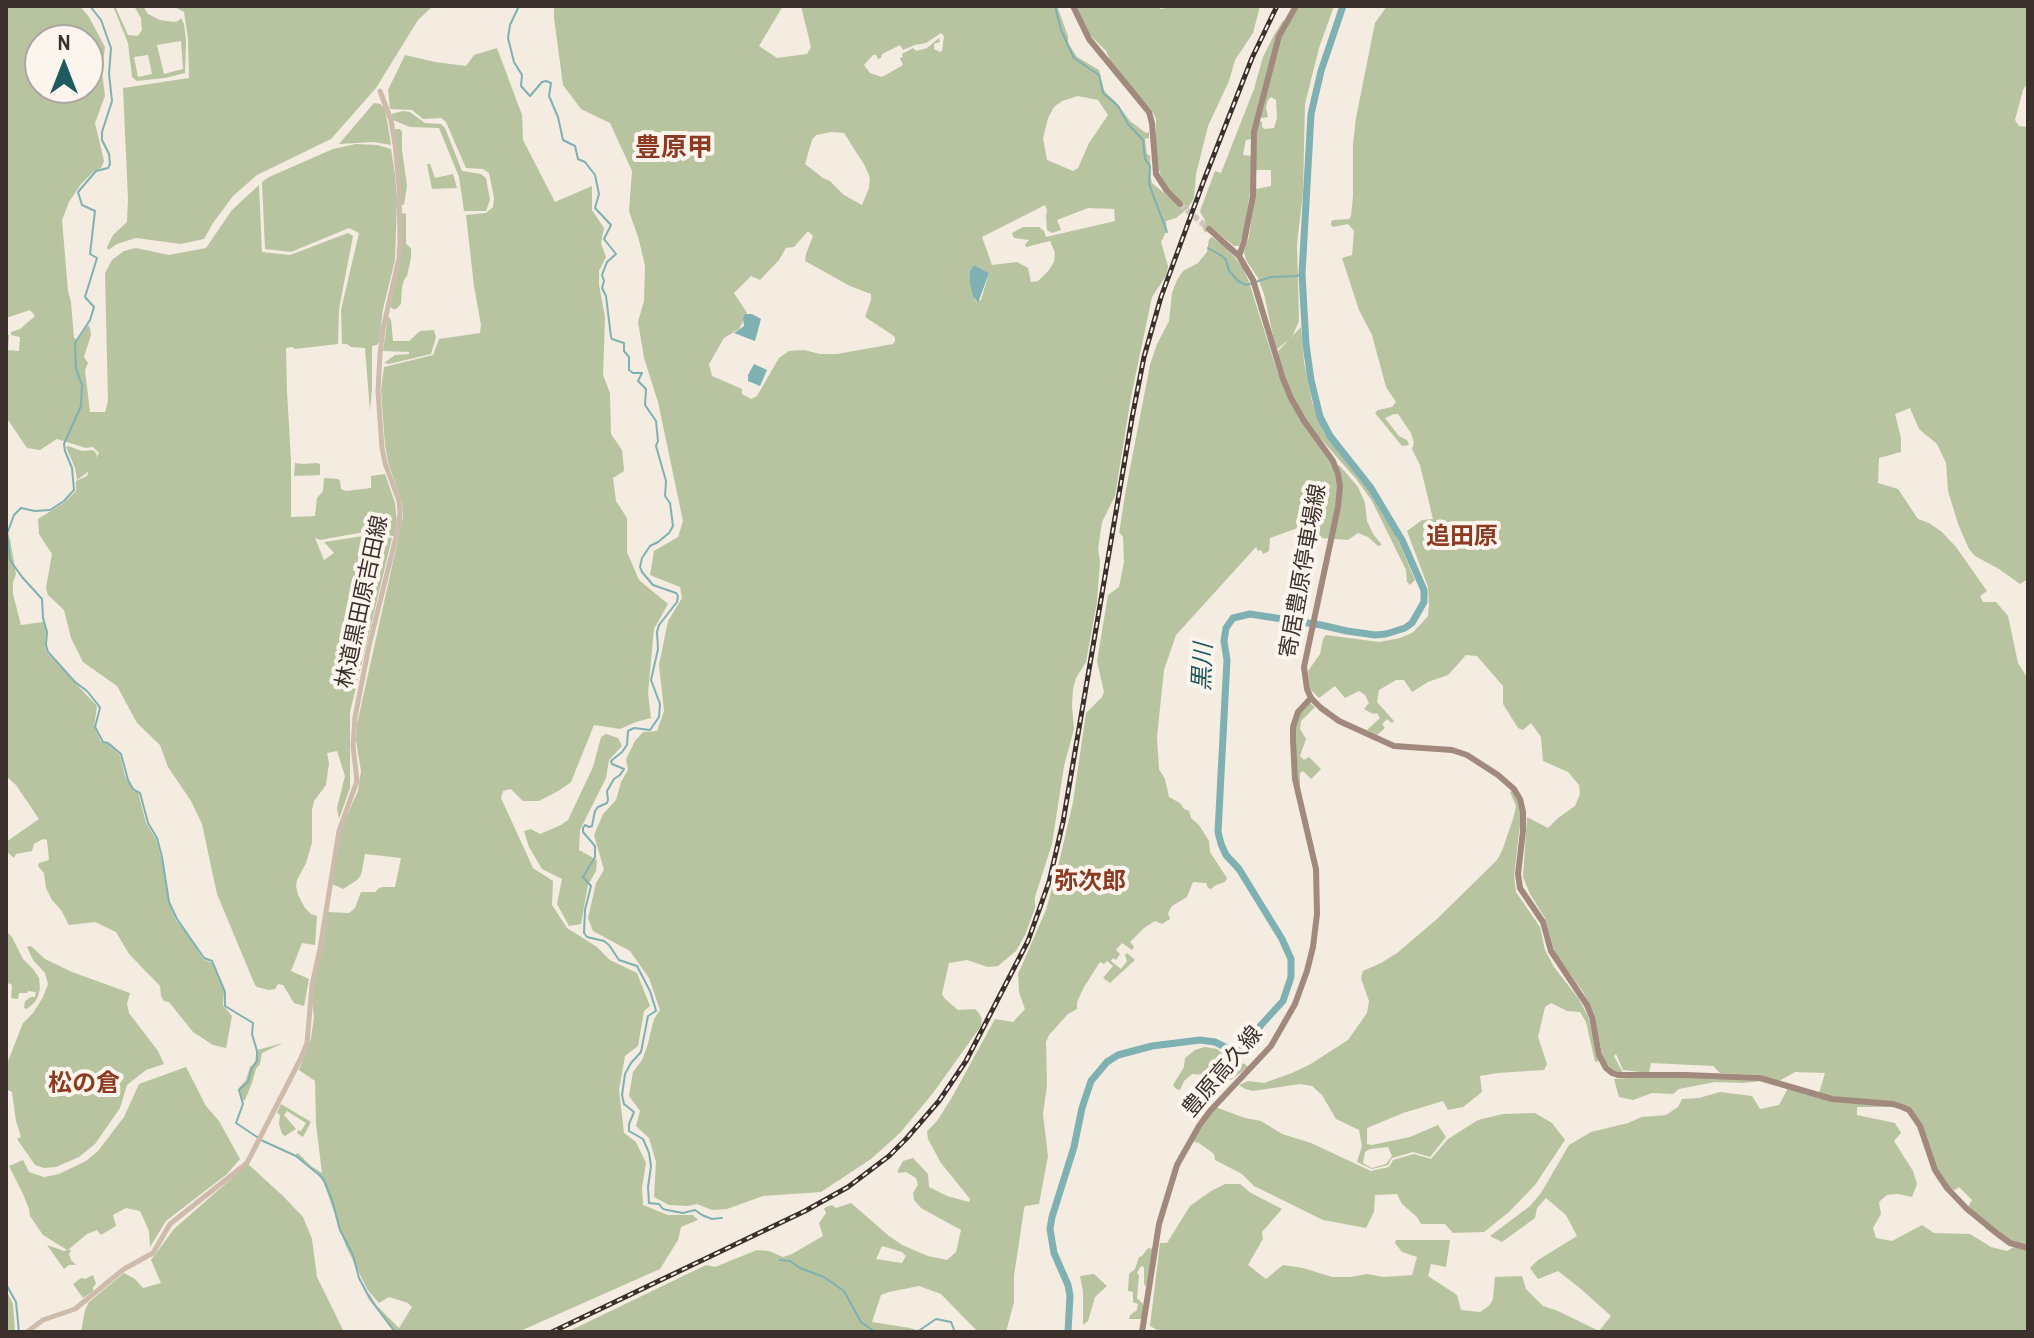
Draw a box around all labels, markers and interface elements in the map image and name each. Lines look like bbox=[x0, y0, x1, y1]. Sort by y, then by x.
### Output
north arrow bbox=[24, 24, 104, 104]
text: N bbox=[57, 27, 71, 57]
district label: 豊原甲 bbox=[635, 133, 713, 165]
street label: 寄居豊原停車場線 bbox=[1276, 482, 1332, 660]
street label: 林道黒田原吉田線 bbox=[332, 513, 394, 691]
district label: 追田原 bbox=[1426, 524, 1498, 552]
water label: 黒川 bbox=[1189, 643, 1219, 691]
district label: 弥次郎 bbox=[1054, 869, 1126, 897]
street label: 豊原高久線 bbox=[1178, 1021, 1268, 1123]
district label: 松の倉 bbox=[48, 1071, 120, 1099]

